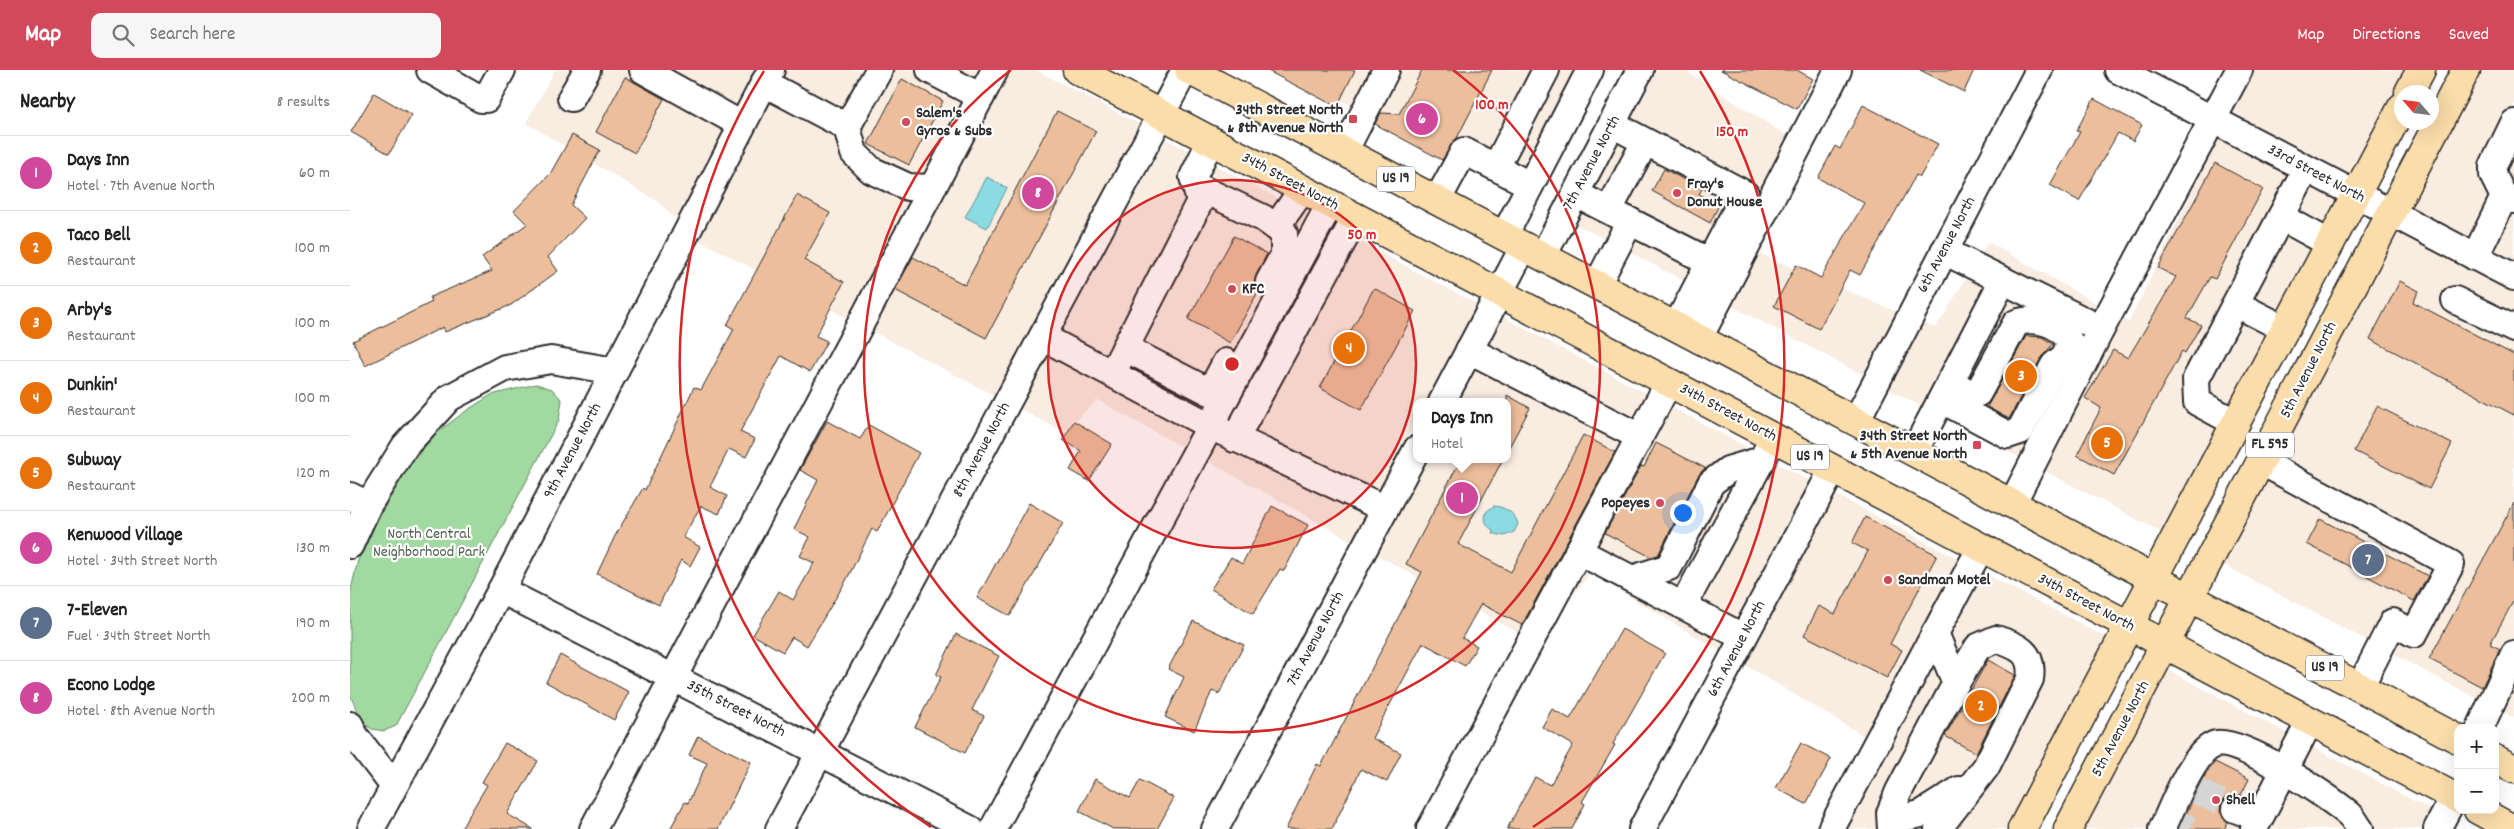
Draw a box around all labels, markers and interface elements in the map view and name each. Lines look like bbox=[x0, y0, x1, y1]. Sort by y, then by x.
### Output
search box bbox=[91, 13, 441, 58]
text: Map bbox=[25, 18, 61, 52]
icon: search bbox=[109, 21, 137, 49]
text: Search here bbox=[149, 22, 235, 49]
text: Map bbox=[2297, 23, 2324, 48]
text: Directions bbox=[2352, 23, 2421, 48]
text: Saved bbox=[2449, 23, 2489, 48]
north arrow bbox=[2394, 85, 2439, 130]
text: Nearby bbox=[20, 88, 75, 118]
text: 8 results bbox=[277, 91, 330, 114]
text: 100 m bbox=[1475, 95, 1509, 117]
place label: 34th Street North & 8th Avenue North bbox=[1227, 99, 1343, 140]
pin: 6 bbox=[1406, 100, 1438, 138]
place label: Salem's Gyros & Subs bbox=[916, 102, 993, 143]
street label: 7th Avenue North bbox=[1557, 111, 1627, 215]
marker: 34th Street North & 8th Avenue North bbox=[1347, 113, 1359, 125]
marker: Salem's Gyros & Subs bbox=[900, 116, 912, 128]
text: 150 m bbox=[1716, 122, 1748, 144]
street label: 33rd Street North bbox=[2263, 138, 2369, 210]
street label: 34th Street North bbox=[1237, 147, 1343, 217]
text: Days Inn bbox=[67, 148, 129, 175]
text: 1 bbox=[34, 162, 38, 185]
text: 60 m bbox=[299, 162, 330, 185]
road number: US 19 bbox=[1377, 166, 1415, 192]
place label: Fray's Donut House bbox=[1687, 173, 1762, 214]
pin: 8 bbox=[1022, 174, 1054, 212]
text: Hotel · 7th Avenue North bbox=[67, 175, 215, 198]
marker: Fray's Donut House bbox=[1671, 187, 1683, 199]
street label: 6th Avenue North bbox=[1912, 193, 1982, 297]
text: Taco Bell bbox=[67, 223, 130, 250]
text: 50 m bbox=[1348, 225, 1376, 247]
text: 2 bbox=[33, 237, 40, 260]
text: 100 m bbox=[294, 237, 330, 260]
text: Restaurant bbox=[67, 250, 136, 273]
place label: KFC bbox=[1242, 278, 1265, 301]
marker: KFC bbox=[1226, 283, 1238, 295]
text: Arby's bbox=[67, 298, 112, 325]
text: 3 bbox=[32, 312, 40, 335]
text: 100 m bbox=[294, 312, 330, 335]
street label: 5th Avenue North bbox=[2275, 318, 2343, 422]
text: Restaurant bbox=[67, 325, 136, 348]
pin: 4 bbox=[1333, 329, 1365, 367]
centre of rings bbox=[1223, 355, 1241, 373]
pin: 3 bbox=[2005, 357, 2037, 395]
text: Dunkin' bbox=[67, 373, 118, 400]
street label: 34th Street North bbox=[1675, 378, 1781, 448]
text: 4 bbox=[33, 387, 39, 410]
text: 100 m bbox=[294, 387, 330, 410]
street label: 8th Avenue North bbox=[947, 398, 1017, 502]
popup bbox=[1413, 398, 1511, 463]
street label: 9th Avenue North bbox=[538, 399, 608, 503]
text: Restaurant bbox=[67, 400, 136, 423]
text: Days Inn bbox=[1431, 406, 1493, 433]
pin: 5 bbox=[2091, 424, 2123, 462]
place label: 34th Street North & 5th Avenue North bbox=[1850, 425, 1967, 466]
road number: FL 595 bbox=[2246, 432, 2294, 458]
text: Hotel bbox=[1431, 433, 1463, 456]
marker: 34th Street North & 5th Avenue North bbox=[1971, 439, 1983, 451]
road number: US 19 bbox=[1791, 444, 1829, 470]
text: Subway bbox=[67, 448, 121, 475]
text: 5 bbox=[32, 462, 40, 485]
text: 120 m bbox=[296, 462, 330, 485]
text: Restaurant bbox=[67, 475, 136, 498]
pin: 1 bbox=[1446, 479, 1478, 517]
place label: Popeyes bbox=[1601, 492, 1650, 515]
marker: Popeyes bbox=[1654, 497, 1666, 509]
your location bbox=[1670, 500, 1696, 526]
text: Kenwood Village bbox=[67, 523, 183, 550]
park label: North Central Neighborhood Park bbox=[373, 523, 485, 564]
text: 6 bbox=[32, 537, 40, 560]
text: 130 m bbox=[296, 537, 330, 560]
pin: 7 bbox=[2352, 541, 2384, 579]
text: Hotel · 34th Street North bbox=[67, 550, 217, 573]
street label: 34th Street North bbox=[2033, 568, 2139, 638]
place label: Sandman Motel bbox=[1898, 569, 1990, 592]
marker: Sandman Motel bbox=[1882, 574, 1894, 586]
street label: 7th Avenue North bbox=[1281, 587, 1351, 691]
street label: 6th Avenue North bbox=[1702, 597, 1772, 701]
text: 7-Eleven bbox=[67, 598, 127, 625]
text: 7 bbox=[33, 612, 39, 635]
text: 190 m bbox=[296, 612, 330, 635]
text: Fuel · 34th Street North bbox=[67, 625, 210, 648]
road number: US 19 bbox=[2306, 656, 2344, 680]
text: Econo Lodge bbox=[67, 673, 155, 700]
street label: 35th Street North bbox=[683, 674, 789, 744]
street label: 5th Avenue North bbox=[2086, 677, 2156, 781]
text: 8 bbox=[33, 687, 39, 710]
text: 200 m bbox=[291, 687, 330, 710]
pin: 2 bbox=[1965, 687, 1997, 725]
text: Hotel · 8th Avenue North bbox=[67, 700, 215, 723]
map controls bbox=[2454, 724, 2499, 814]
button: + bbox=[2454, 724, 2499, 769]
button: − bbox=[2454, 769, 2499, 814]
place label: Shell bbox=[2226, 789, 2255, 812]
marker: Shell bbox=[2210, 794, 2222, 806]

